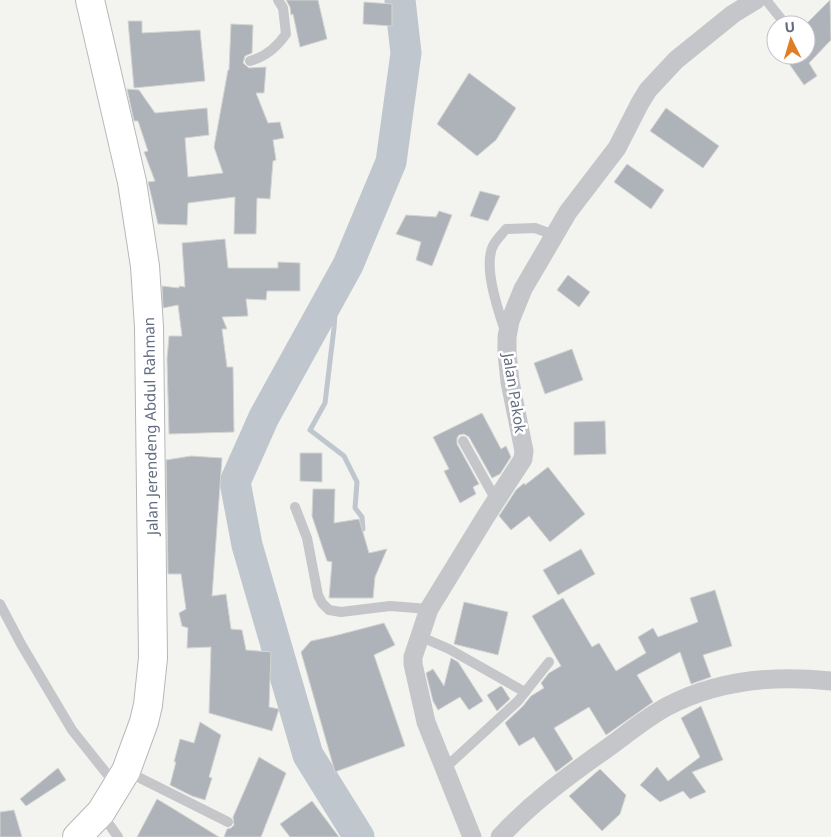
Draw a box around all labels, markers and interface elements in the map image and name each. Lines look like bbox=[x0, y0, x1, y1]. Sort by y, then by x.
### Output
north arrow bbox=[766, 15, 816, 65]
text: U bbox=[784, 17, 796, 36]
street label: Jalan Jerendeng Abdul Rahman bbox=[138, 317, 162, 537]
street label: Jalan Pakok bbox=[499, 350, 531, 434]

